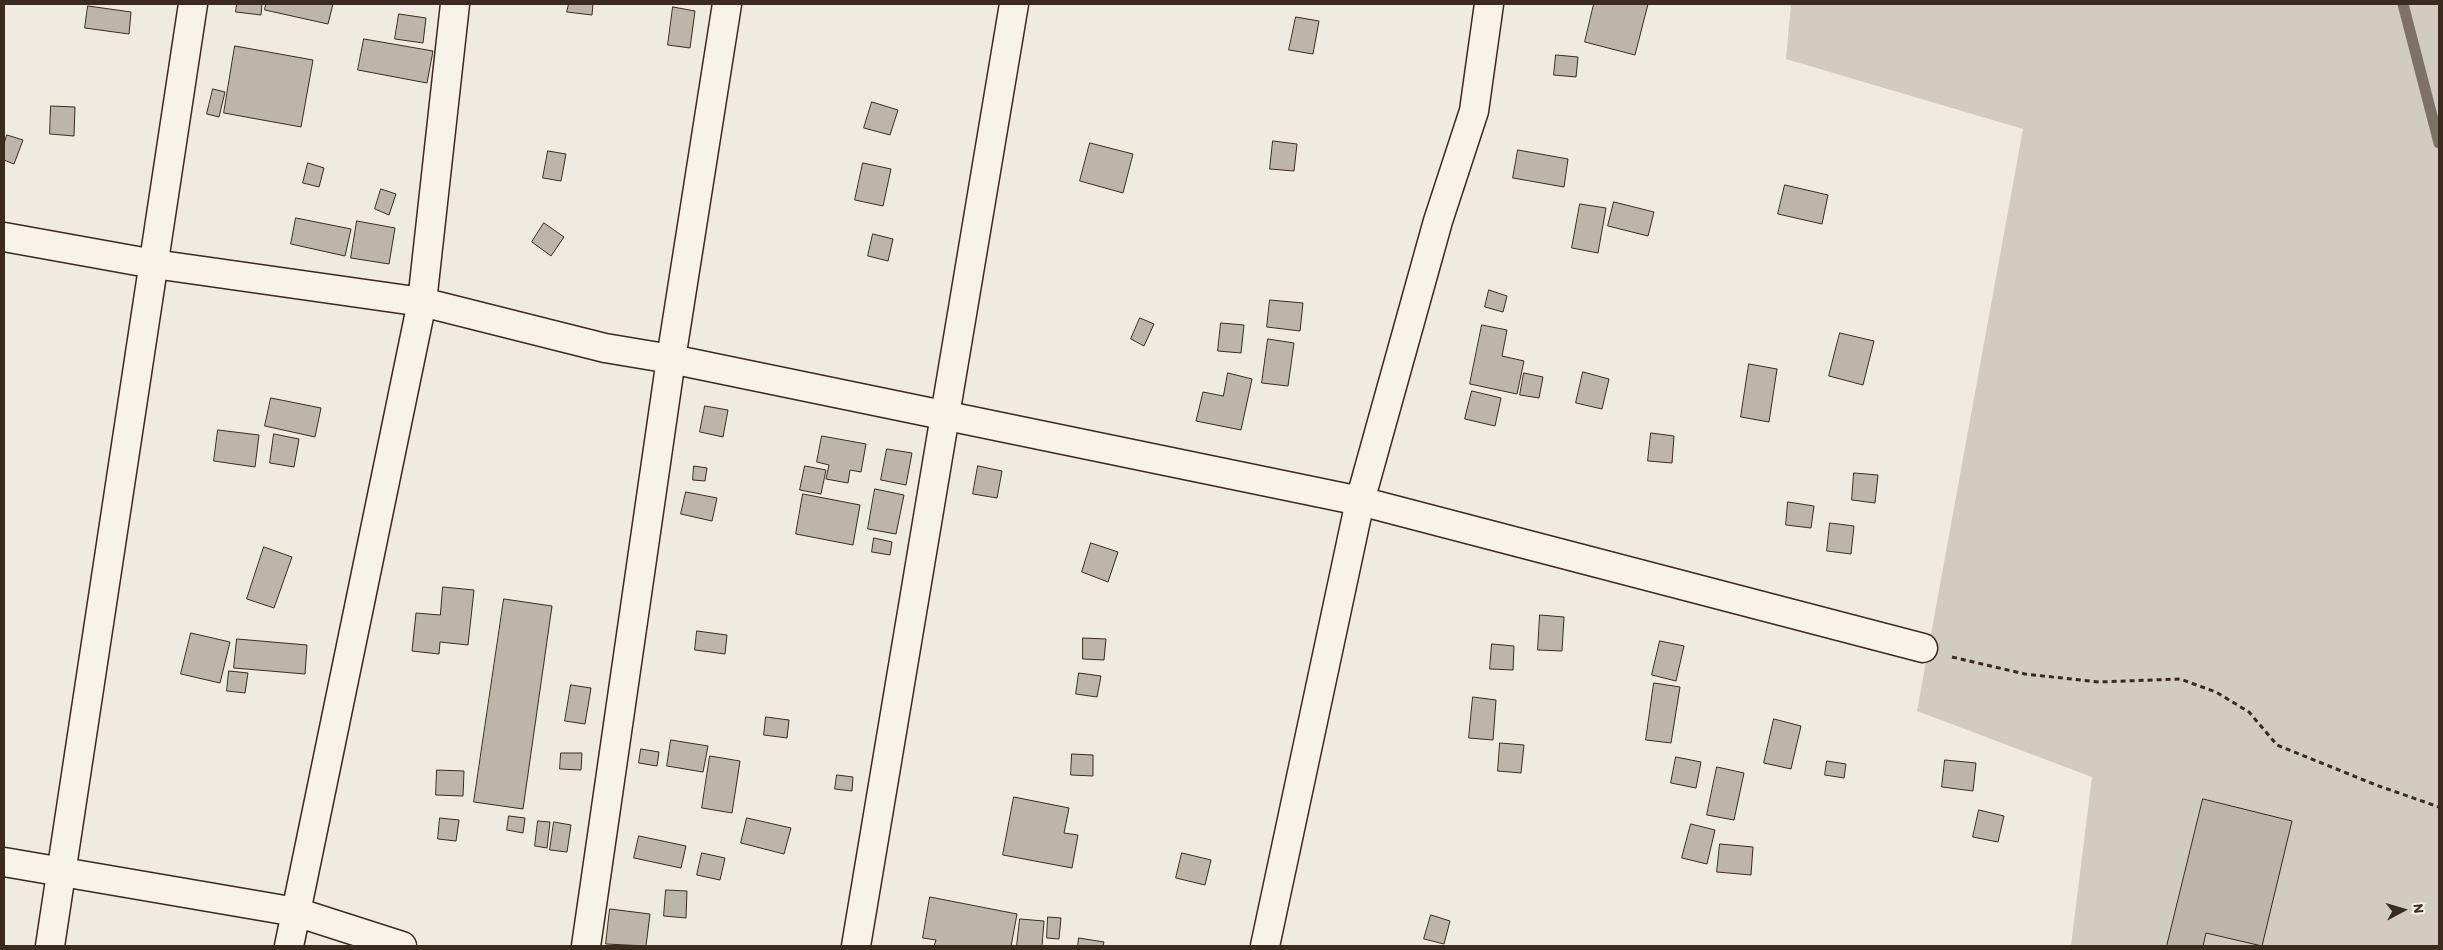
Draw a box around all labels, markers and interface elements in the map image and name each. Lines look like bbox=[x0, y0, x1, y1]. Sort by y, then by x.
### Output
north arrow bbox=[2378, 885, 2428, 935]
text: N bbox=[2409, 903, 2427, 914]

